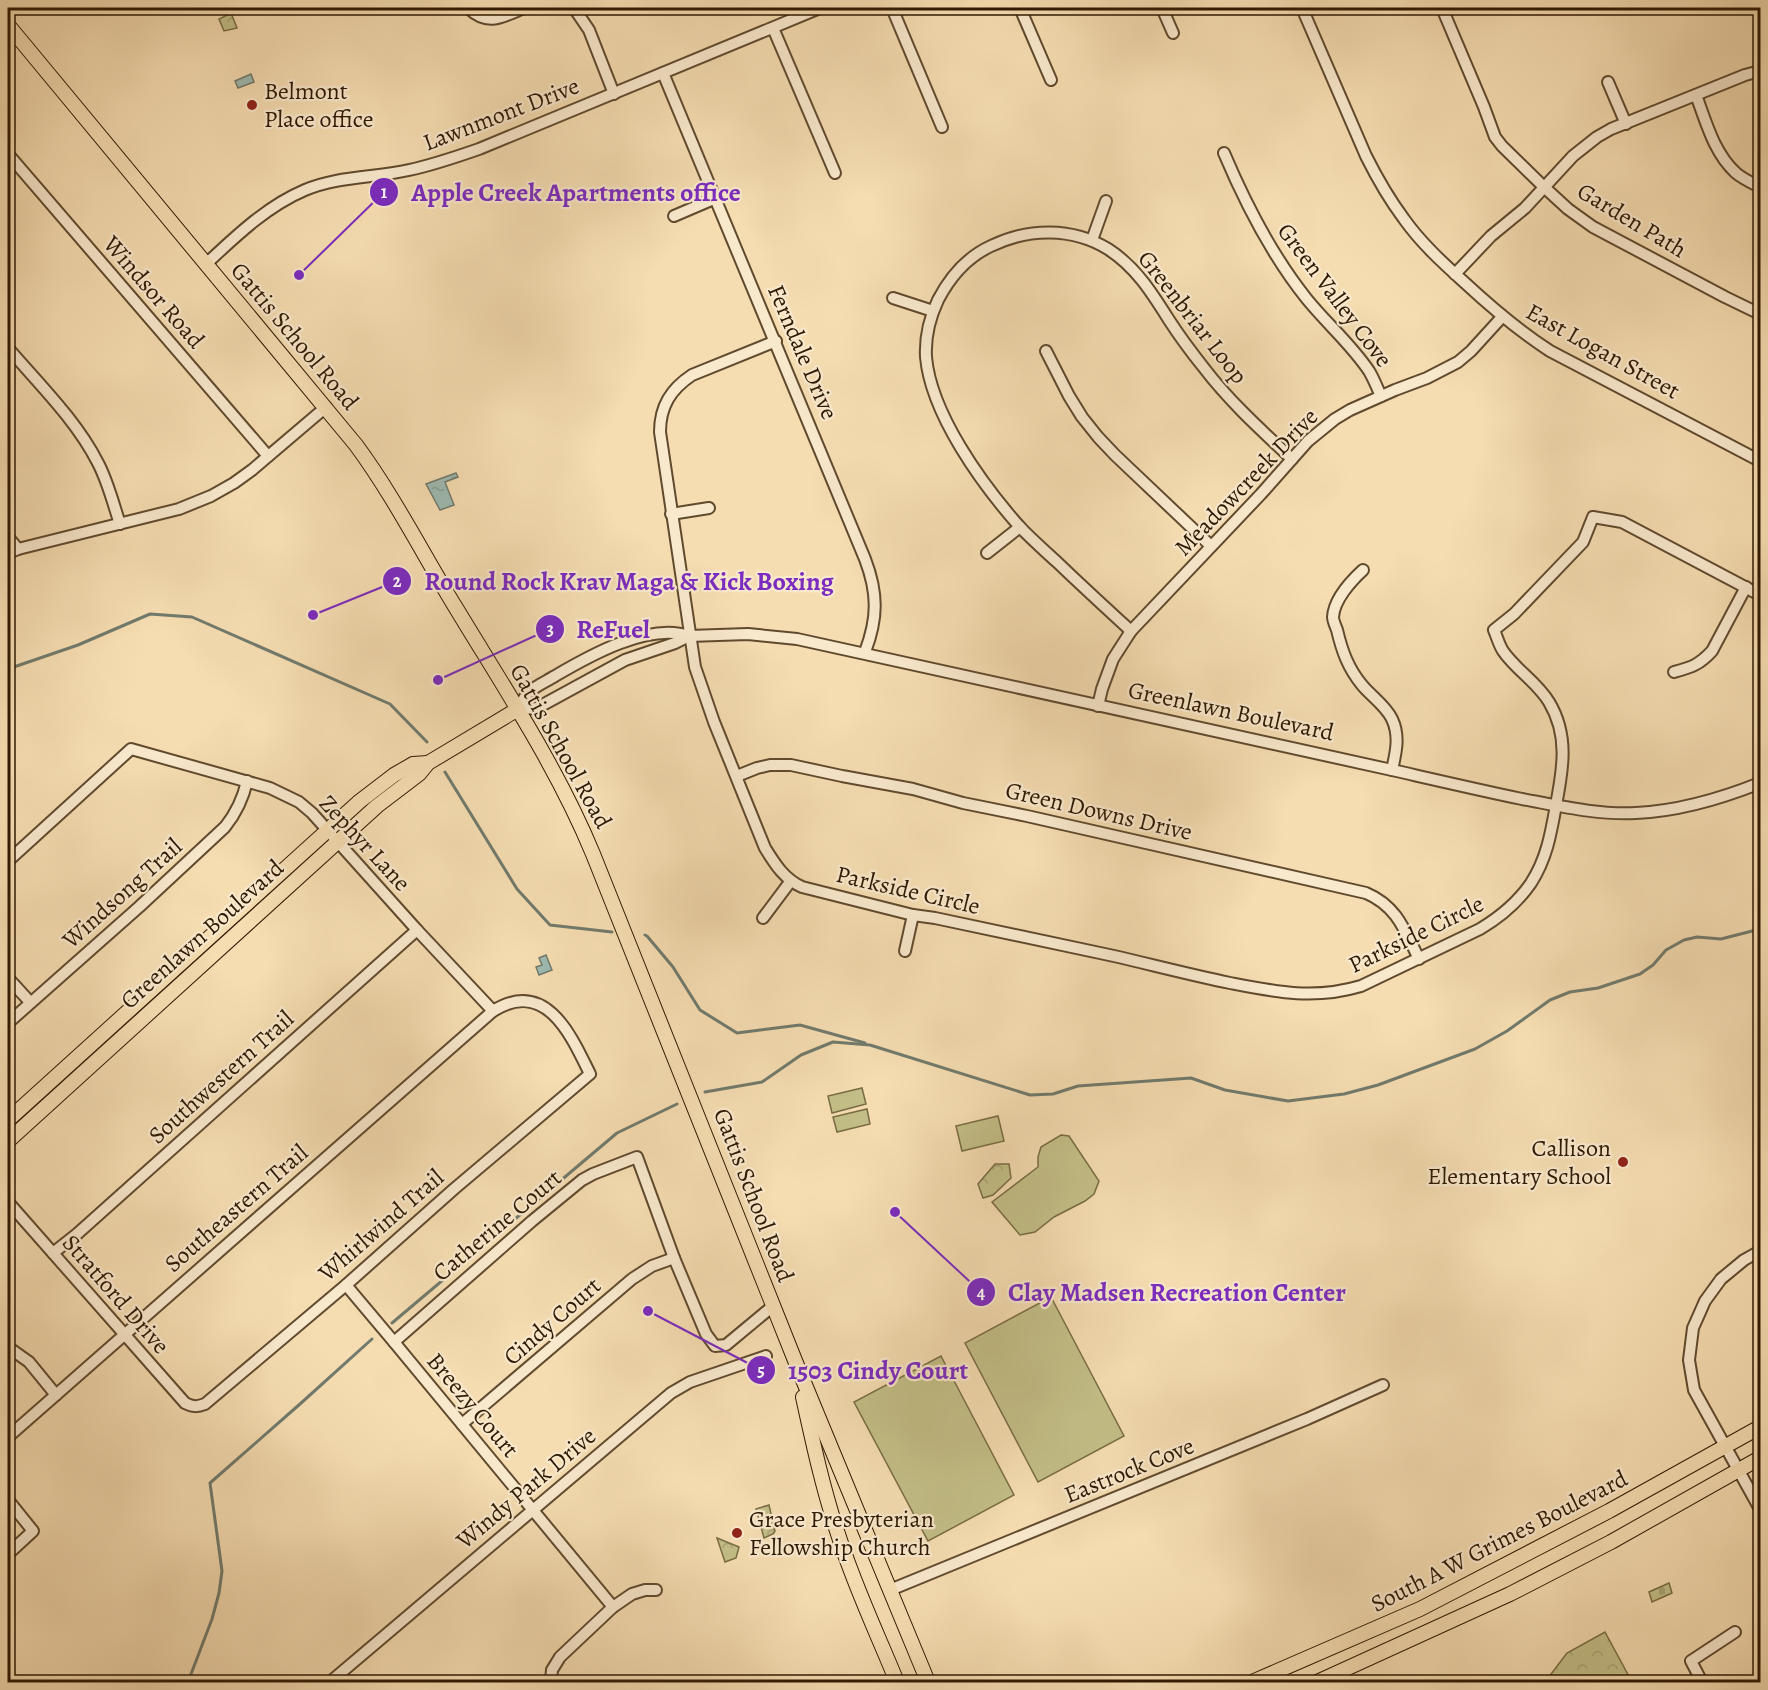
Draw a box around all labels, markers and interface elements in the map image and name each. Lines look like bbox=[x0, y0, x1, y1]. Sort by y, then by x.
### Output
street label: Lawnmont Drive bbox=[418, 70, 584, 158]
place label: Belmont Place office bbox=[264, 75, 373, 135]
marker: Belmont Place office bbox=[245, 98, 259, 112]
callout: Apple Creek Apartments office bbox=[369, 170, 753, 214]
text: Apple Creek Apartments office bbox=[410, 175, 741, 210]
street label: Garden Path bbox=[1571, 175, 1693, 265]
text: 1 bbox=[381, 180, 388, 204]
street label: Green Valley Cove bbox=[1270, 216, 1400, 374]
street label: Windsor Road bbox=[95, 228, 212, 355]
street label: Greenbriar Loop bbox=[1131, 244, 1255, 390]
street label: Gattis School Road bbox=[224, 255, 366, 417]
street label: Ferndale Drive bbox=[760, 280, 846, 424]
street label: East Logan Street bbox=[1520, 296, 1686, 407]
street label: Meadowcreek Drive bbox=[1167, 401, 1325, 563]
callout: Round Rock Krav Maga & Kick Boxing bbox=[382, 559, 845, 603]
text: Round Rock Krav Maga & Kick Boxing bbox=[424, 564, 835, 599]
text: 2 bbox=[393, 569, 402, 593]
callout: ReFuel bbox=[535, 607, 662, 651]
text: ReFuel bbox=[576, 612, 650, 647]
text: 3 bbox=[546, 617, 554, 641]
street label: Gattis School Road bbox=[502, 658, 620, 834]
street label: Greenlawn Boulevard bbox=[1125, 674, 1337, 748]
street label: Green Downs Drive bbox=[1003, 774, 1195, 848]
street label: Zephyr Lane bbox=[312, 788, 418, 898]
street label: Windsong Trail bbox=[54, 831, 189, 956]
street label: Greenlawn Boulevard bbox=[113, 852, 291, 1016]
street label: Parkside Circle bbox=[833, 858, 983, 922]
street label: Parkside Circle bbox=[1343, 887, 1489, 981]
street label: Southwestern Trail bbox=[141, 1003, 301, 1151]
street label: Gattis School Road bbox=[706, 1104, 802, 1287]
place label: Callison Elementary School bbox=[1427, 1132, 1611, 1192]
street label: Southeastern Trail bbox=[157, 1137, 315, 1279]
marker: Callison Elementary School bbox=[1616, 1155, 1630, 1169]
street label: Whirlwind Trail bbox=[311, 1162, 451, 1289]
street label: Catherine Court bbox=[426, 1162, 568, 1288]
street label: Stratford Drive bbox=[55, 1227, 177, 1361]
street label: Cindy Court bbox=[496, 1270, 608, 1372]
callout: Clay Madsen Recreation Center bbox=[966, 1270, 1358, 1314]
text: Clay Madsen Recreation Center bbox=[1008, 1275, 1346, 1310]
text: 4 bbox=[977, 1280, 986, 1304]
street label: Breezy Court bbox=[420, 1346, 526, 1464]
callout: 1503 Cindy Court bbox=[746, 1348, 980, 1392]
text: 1503 Cindy Court bbox=[788, 1353, 968, 1388]
text: 5 bbox=[757, 1358, 765, 1382]
street label: Windy Park Drive bbox=[449, 1420, 603, 1557]
street label: Eastrock Cove bbox=[1059, 1429, 1199, 1511]
street label: South A W Grimes Boulevard bbox=[1365, 1462, 1633, 1620]
place label: Grace Presbyterian Fellowship Church bbox=[749, 1503, 934, 1563]
marker: Grace Presbyterian Fellowship Church bbox=[730, 1526, 744, 1540]

